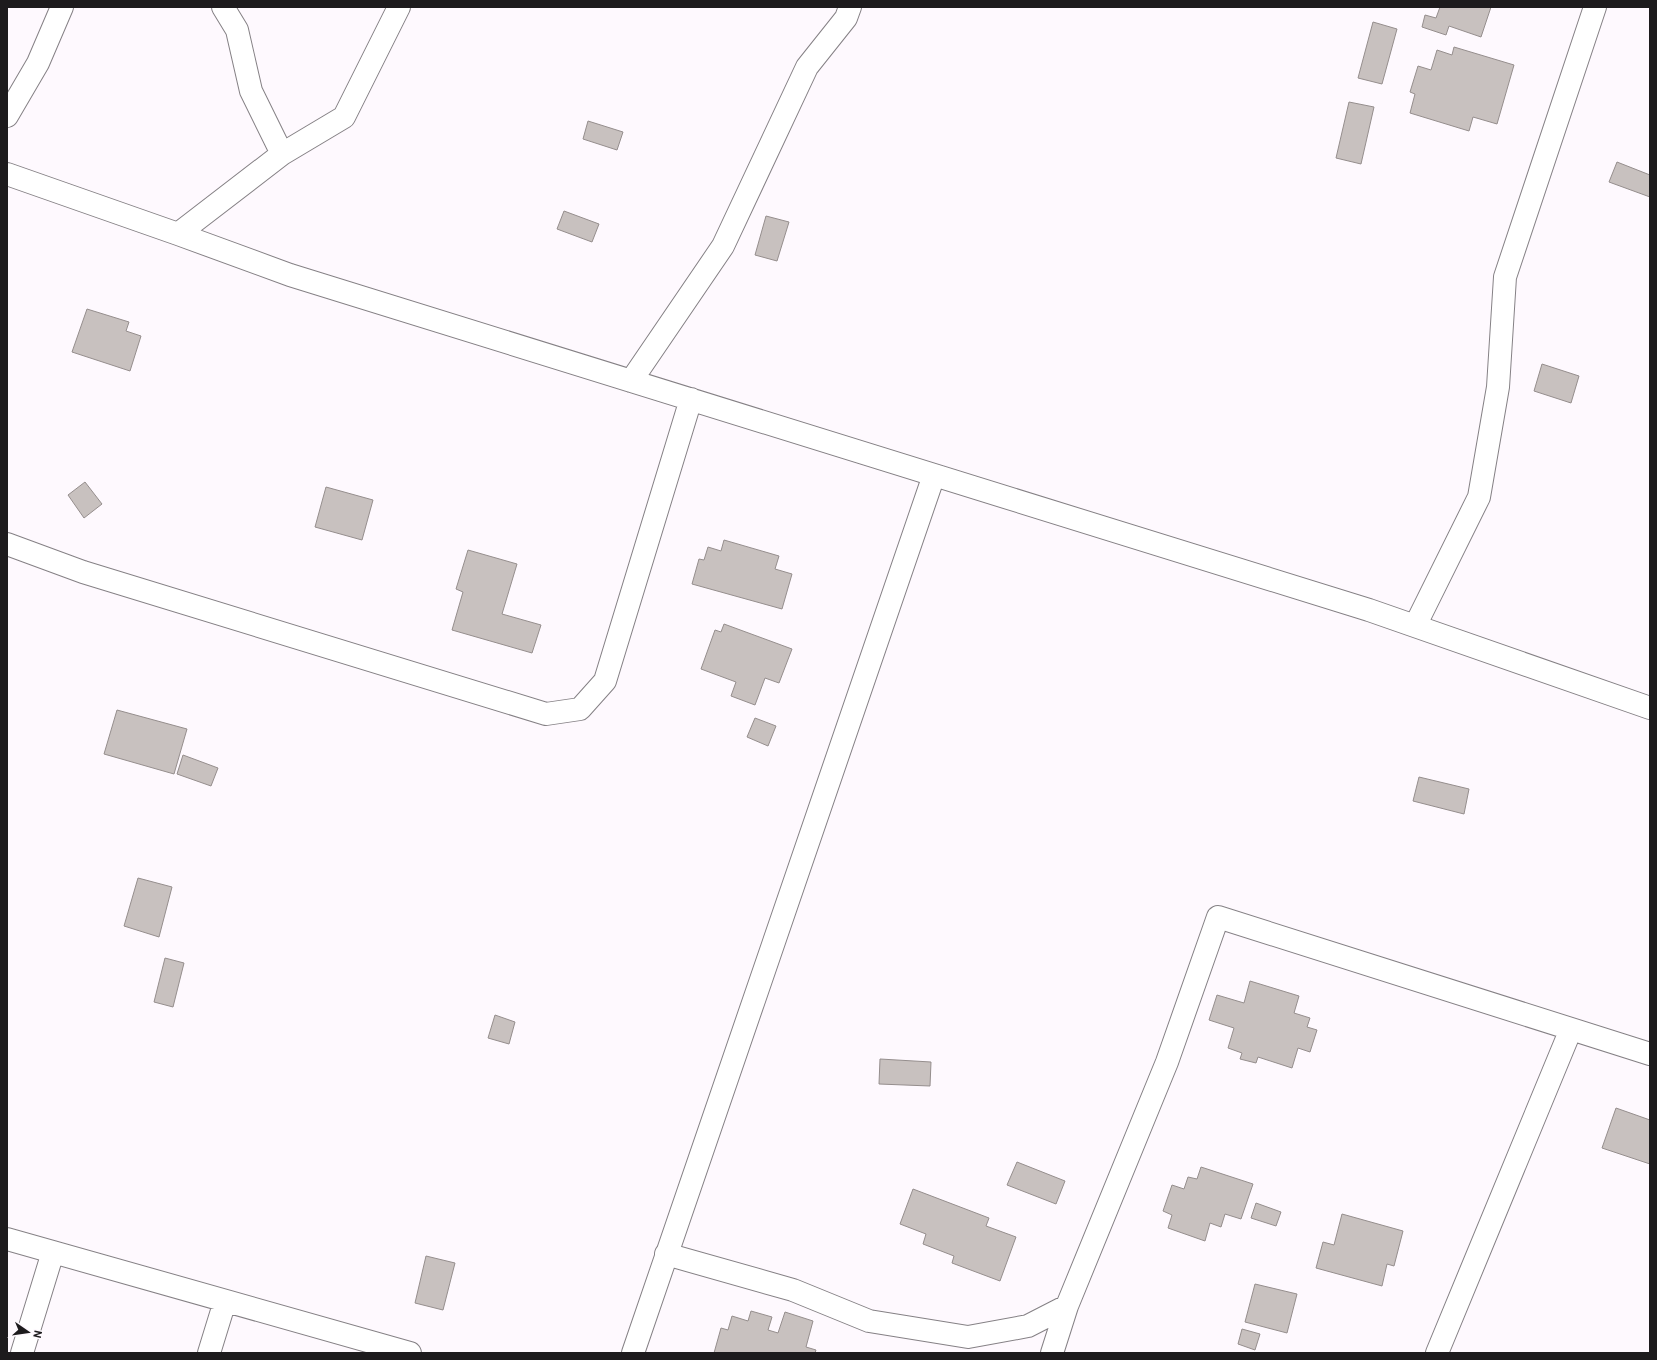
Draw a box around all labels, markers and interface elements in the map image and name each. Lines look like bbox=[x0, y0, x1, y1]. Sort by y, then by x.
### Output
north arrow bbox=[8, 1312, 48, 1352]
text: N bbox=[31, 1329, 45, 1339]

